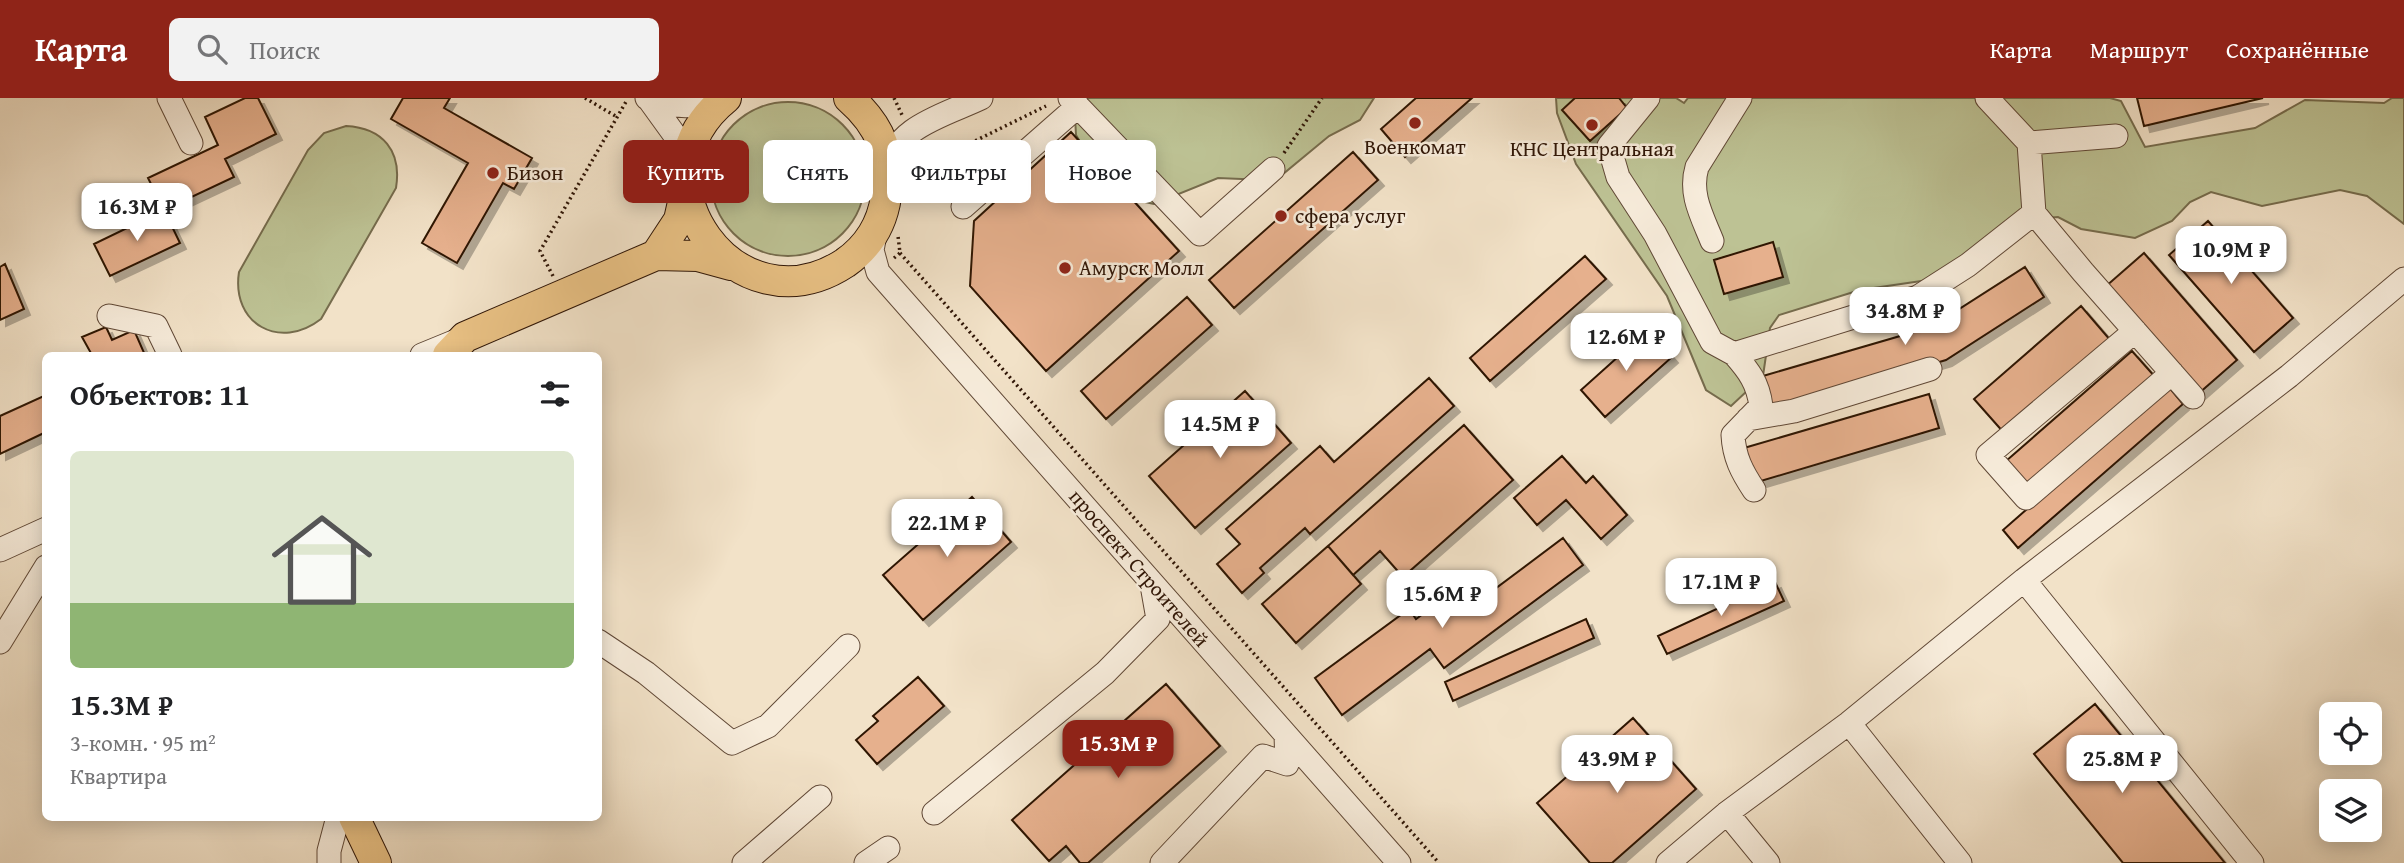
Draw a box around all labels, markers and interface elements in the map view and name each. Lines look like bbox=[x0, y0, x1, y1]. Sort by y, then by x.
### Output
search box bbox=[169, 18, 659, 81]
text: Карта bbox=[35, 25, 127, 73]
icon: search bbox=[193, 30, 231, 68]
text: Поиск bbox=[249, 30, 320, 69]
text: Карта bbox=[1990, 32, 2052, 67]
text: Маршрут bbox=[2090, 32, 2188, 67]
text: Сохранённые bbox=[2226, 32, 2369, 67]
marker: Военкомат bbox=[1407, 115, 1423, 131]
marker: КНС Центральная bbox=[1584, 117, 1600, 133]
place label: Военкомат bbox=[1364, 131, 1466, 162]
place label: КНС Центральная bbox=[1510, 133, 1674, 164]
chip: Купить bbox=[623, 140, 749, 203]
chip: Снять bbox=[763, 140, 873, 203]
chip: Фильтры bbox=[887, 140, 1031, 203]
chip: Новое bbox=[1045, 140, 1156, 203]
place label: Бизон bbox=[507, 157, 563, 188]
marker: Бизон bbox=[485, 165, 501, 181]
pin: 16.3M ₽ bbox=[72, 184, 202, 243]
text: 16.3M ₽ bbox=[97, 189, 177, 222]
place label: сфера услуг bbox=[1295, 200, 1405, 231]
marker: сфера услуг bbox=[1273, 208, 1289, 224]
pin: 10.9M ₽ bbox=[2166, 226, 2296, 286]
text: 10.9M ₽ bbox=[2191, 232, 2271, 265]
place label: Амурск Молл bbox=[1079, 252, 1204, 283]
marker: Амурск Молл bbox=[1057, 260, 1073, 276]
pin: 34.8M ₽ bbox=[1840, 288, 1970, 347]
text: 34.8M ₽ bbox=[1865, 293, 1945, 326]
pin: 12.6M ₽ bbox=[1561, 314, 1691, 373]
text: 12.6M ₽ bbox=[1586, 319, 1666, 352]
text: Объектов: 11 bbox=[70, 372, 250, 416]
icon: filters bbox=[536, 375, 574, 413]
pin: 14.5M ₽ bbox=[1155, 400, 1285, 460]
text: 14.5M ₽ bbox=[1180, 406, 1260, 439]
street label: проспект Строителей bbox=[1062, 482, 1217, 654]
icon: home bbox=[259, 497, 385, 623]
pin: 22.1M ₽ bbox=[882, 500, 1012, 559]
text: 22.1M ₽ bbox=[907, 505, 987, 538]
pin: 17.1M ₽ bbox=[1656, 559, 1786, 618]
text: 17.1M ₽ bbox=[1681, 564, 1761, 597]
pin: 15.6M ₽ bbox=[1377, 570, 1507, 630]
text: 15.6M ₽ bbox=[1402, 576, 1482, 609]
text: 15.3M ₽ bbox=[70, 682, 173, 726]
map controls bbox=[2319, 702, 2382, 842]
button: locate bbox=[2319, 702, 2382, 765]
pin: 15.3M ₽ bbox=[1053, 720, 1183, 780]
text: 3-комн. · 95 m² bbox=[70, 726, 216, 759]
text: 15.3M ₽ bbox=[1078, 726, 1158, 759]
pin: 43.9M ₽ bbox=[1552, 736, 1682, 795]
pin: 25.8M ₽ bbox=[2057, 736, 2187, 795]
text: 43.9M ₽ bbox=[1577, 741, 1657, 774]
text: 25.8M ₽ bbox=[2082, 741, 2162, 774]
text: Квартира bbox=[70, 759, 167, 792]
button: layers bbox=[2319, 779, 2382, 842]

